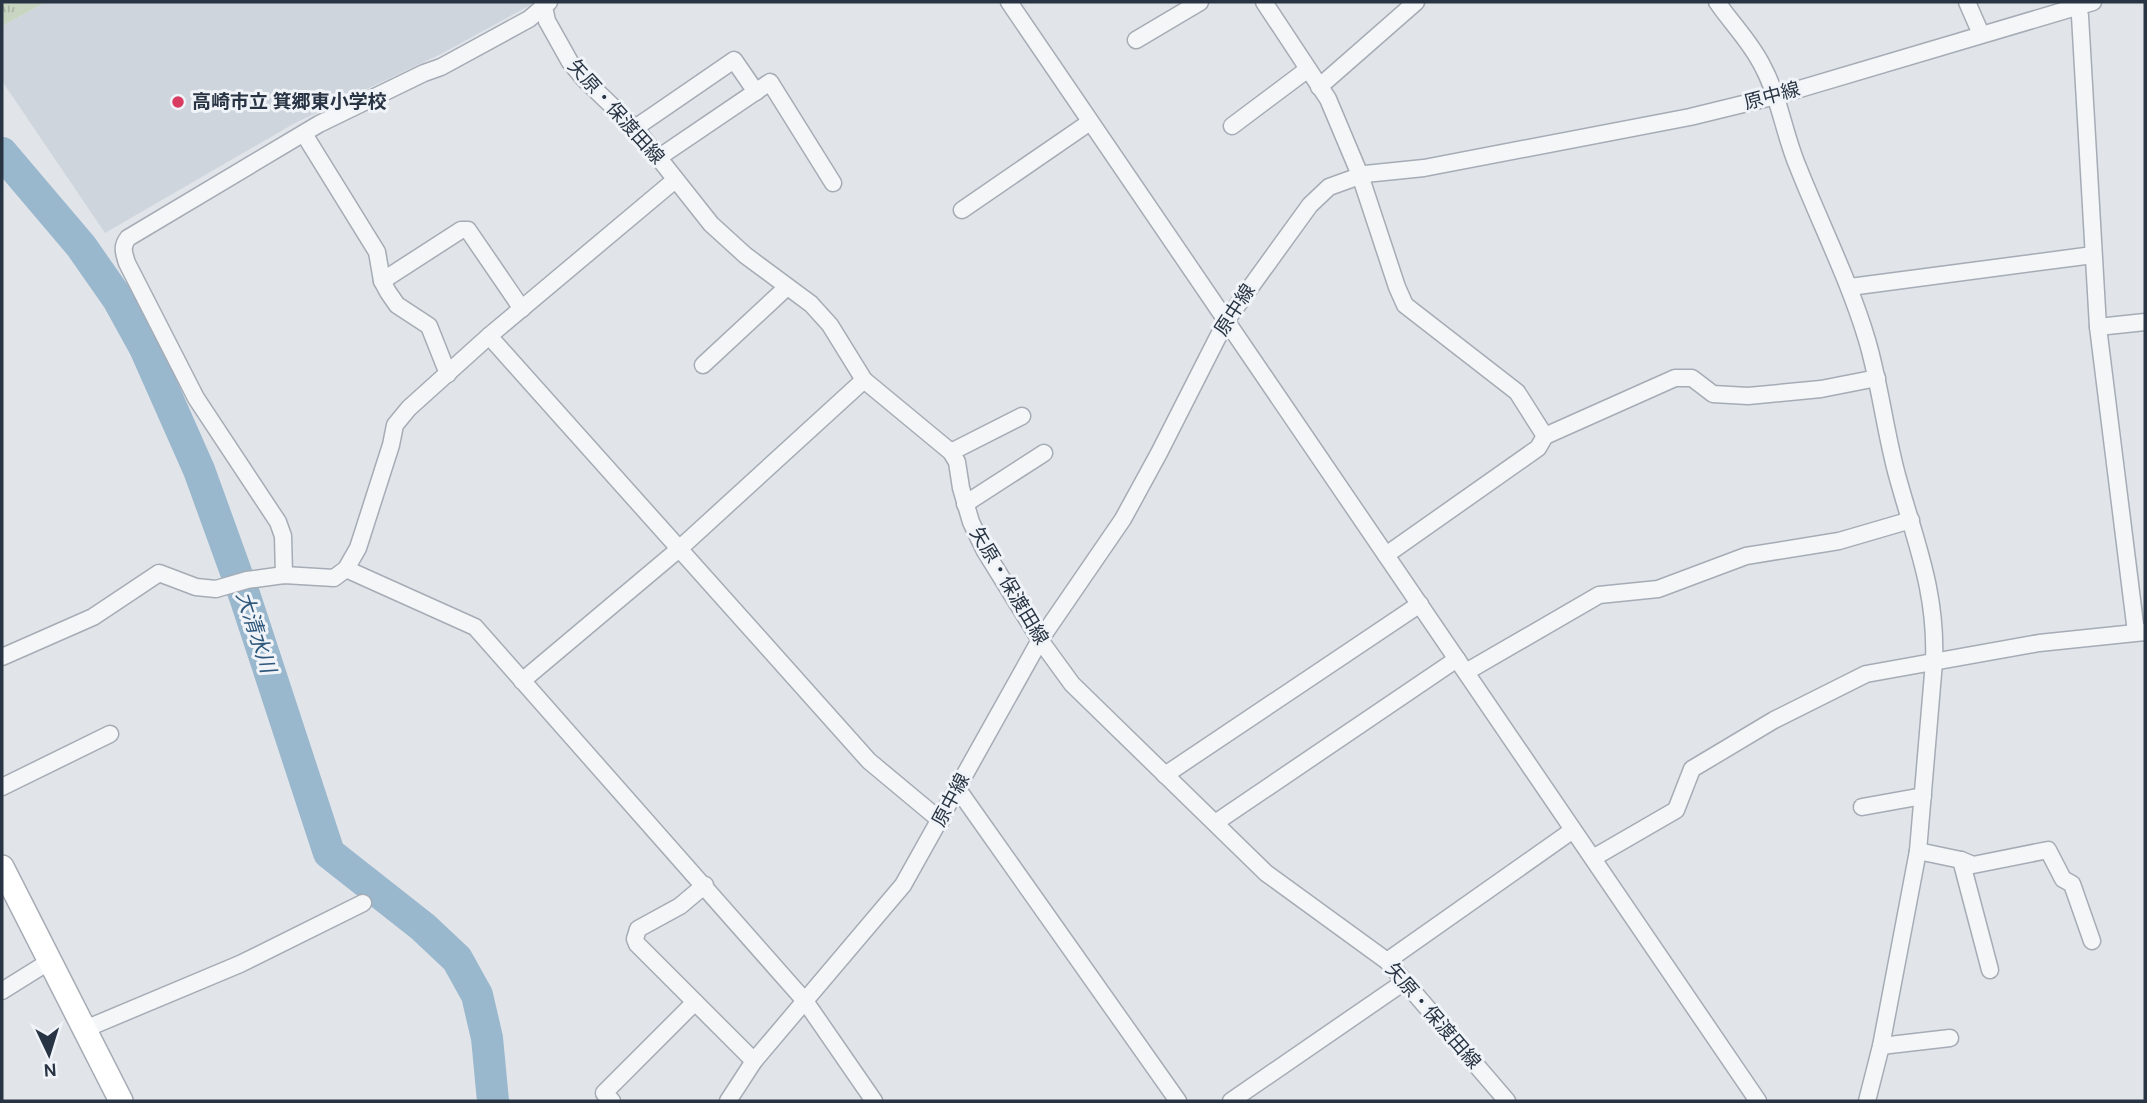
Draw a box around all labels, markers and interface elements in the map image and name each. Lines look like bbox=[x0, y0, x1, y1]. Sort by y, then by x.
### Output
street label: 矢原・保渡田線 bbox=[563, 55, 669, 169]
street label: 原中線 bbox=[1742, 78, 1802, 114]
place label: 高崎市立 箕郷東小学校 bbox=[192, 91, 387, 113]
marker: 高崎市立 箕郷東小学校 bbox=[170, 94, 186, 110]
street label: 原中線 bbox=[1210, 280, 1260, 340]
street label: 矢原・保渡田線 bbox=[965, 523, 1053, 649]
water label: 大清水川 bbox=[232, 588, 281, 678]
street label: 原中線 bbox=[928, 770, 974, 830]
street label: 矢原・保渡田線 bbox=[1381, 959, 1485, 1073]
north arrow bbox=[14, 1019, 84, 1089]
text: N bbox=[43, 1059, 58, 1081]

